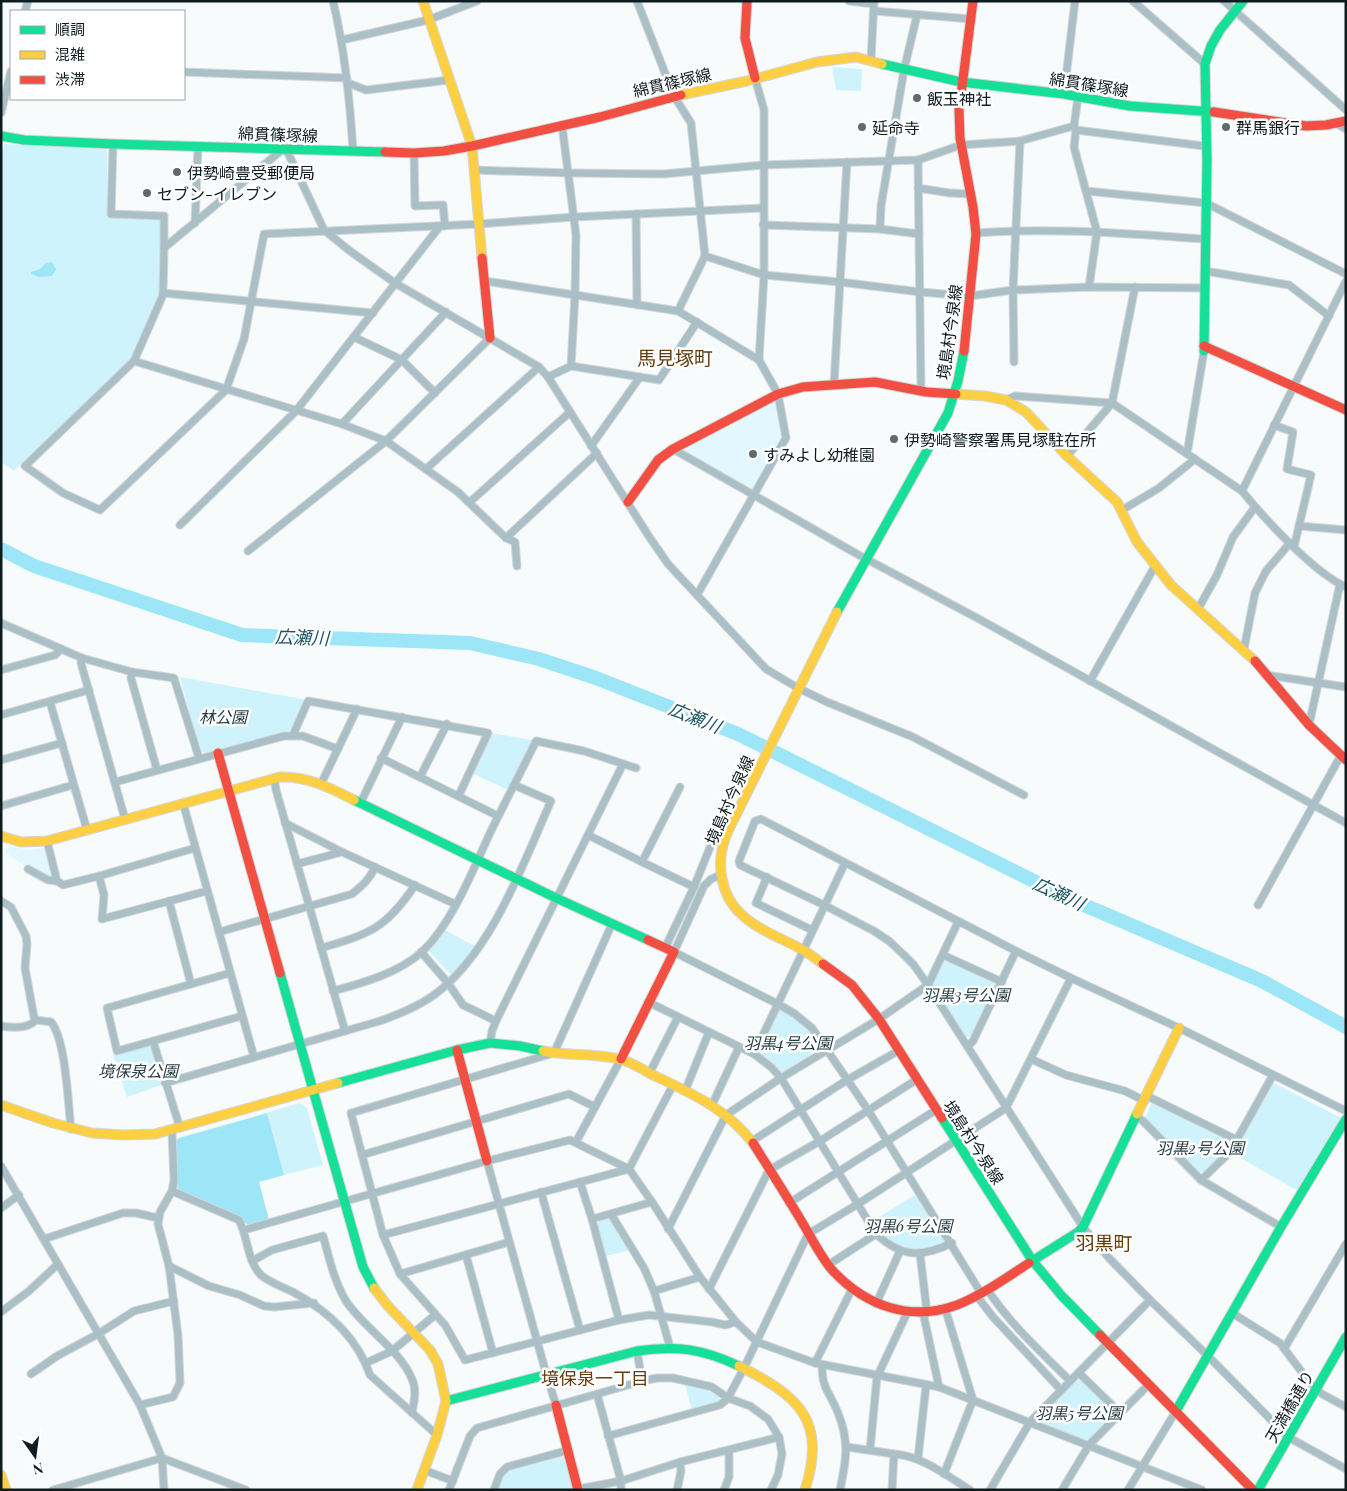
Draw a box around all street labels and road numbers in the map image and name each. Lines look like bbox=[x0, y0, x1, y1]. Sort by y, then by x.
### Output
street label: 綿貫篠塚線 bbox=[631, 63, 713, 101]
street label: 綿貫篠塚線 bbox=[1048, 67, 1130, 101]
street label: 綿貫篠塚線 bbox=[238, 122, 318, 146]
street label: 境島村今泉線 bbox=[932, 283, 966, 381]
street label: 境島村今泉線 bbox=[700, 752, 758, 848]
street label: 境島村今泉線 bbox=[939, 1096, 1009, 1188]
street label: 天満橋通り bbox=[1260, 1366, 1318, 1446]

